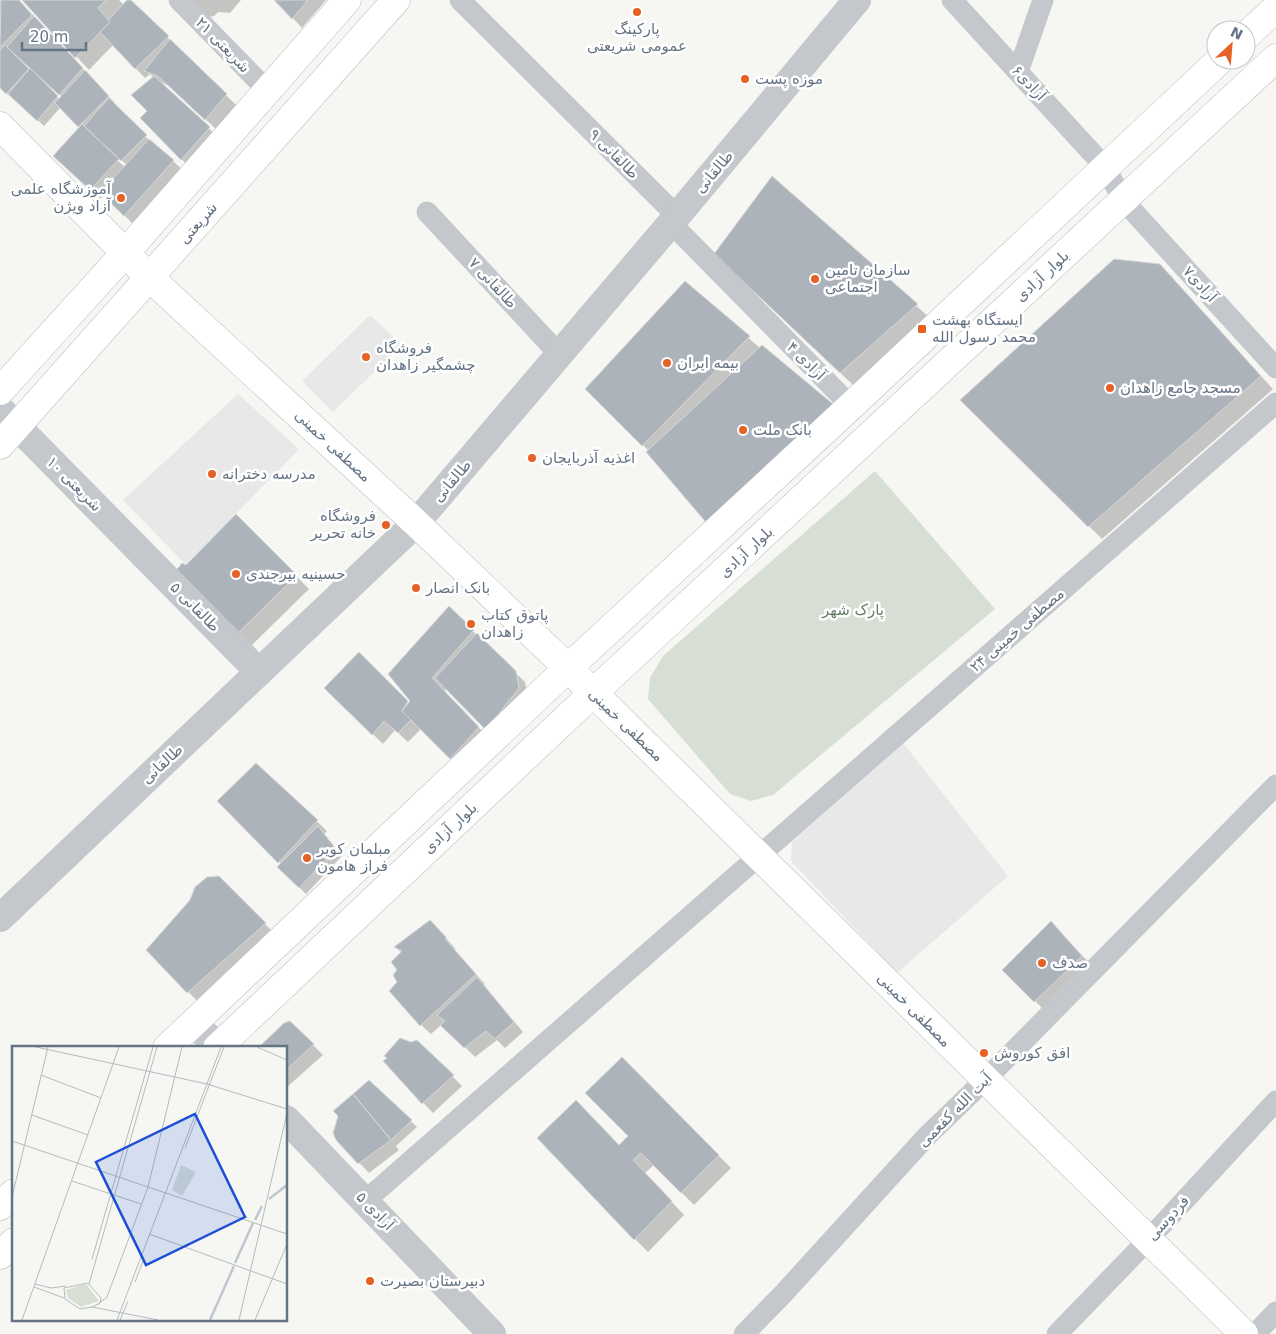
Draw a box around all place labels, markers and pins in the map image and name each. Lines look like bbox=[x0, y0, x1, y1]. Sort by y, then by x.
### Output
marker: پارکینگ عمومی شریعتی bbox=[631, 6, 643, 18]
place label: پارکینگ عمومی شریعتی bbox=[587, 20, 687, 55]
place label: موزه پست bbox=[755, 70, 823, 89]
marker: موزه پست bbox=[739, 73, 751, 85]
place label: آموزشگاه علمی آزاد ویژن bbox=[11, 180, 112, 215]
marker: آموزشگاه علمی آزاد ویژن bbox=[115, 192, 127, 204]
place label: سازمان تامین اجتماعی bbox=[825, 261, 911, 296]
marker: سازمان تامین اجتماعی bbox=[809, 273, 821, 285]
place label: ایستگاه بهشت محمد رسول الله bbox=[932, 311, 1036, 346]
marker: ایستگاه بهشت محمد رسول الله bbox=[916, 323, 928, 335]
place label: فروشگاه چشمگیر زاهدان bbox=[376, 339, 476, 374]
marker: فروشگاه چشمگیر زاهدان bbox=[360, 351, 372, 363]
place label: بیمه ایران bbox=[677, 354, 739, 372]
marker: بیمه ایران bbox=[661, 357, 673, 369]
place label: مسجد جامع زاهدان bbox=[1120, 379, 1241, 397]
marker: مسجد جامع زاهدان bbox=[1104, 382, 1116, 394]
place label: بانک ملت bbox=[753, 421, 812, 439]
marker: بانک ملت bbox=[737, 424, 749, 436]
place label: اغذیه آذربایجان bbox=[542, 449, 635, 467]
marker: اغذیه آذربایجان bbox=[526, 452, 538, 464]
place label: مدرسه دخترانه bbox=[222, 465, 316, 483]
marker: مدرسه دخترانه bbox=[206, 468, 218, 480]
place label: فروشگاه خانه تحریر bbox=[310, 507, 376, 542]
marker: فروشگاه خانه تحریر bbox=[380, 519, 392, 531]
place label: حسینیه بیرجندی bbox=[246, 565, 345, 583]
marker: حسینیه بیرجندی bbox=[230, 568, 242, 580]
place label: بانک انصار bbox=[425, 579, 490, 597]
marker: بانک انصار bbox=[410, 582, 422, 594]
place label: پاتوق کتاب زاهدان bbox=[481, 606, 548, 641]
marker: پاتوق کتاب زاهدان bbox=[465, 618, 477, 630]
place label: مبلمان کویر فراز هامون bbox=[316, 840, 391, 875]
marker: مبلمان کویر فراز هامون bbox=[301, 852, 313, 864]
place label: صدف bbox=[1052, 954, 1088, 972]
marker: صدف bbox=[1036, 957, 1048, 969]
place label: افق کوروش bbox=[994, 1044, 1070, 1062]
marker: افق کوروش bbox=[978, 1047, 990, 1059]
place label: دبیرستان بصیرت bbox=[380, 1272, 485, 1290]
marker: دبیرستان بصیرت bbox=[364, 1275, 376, 1287]

